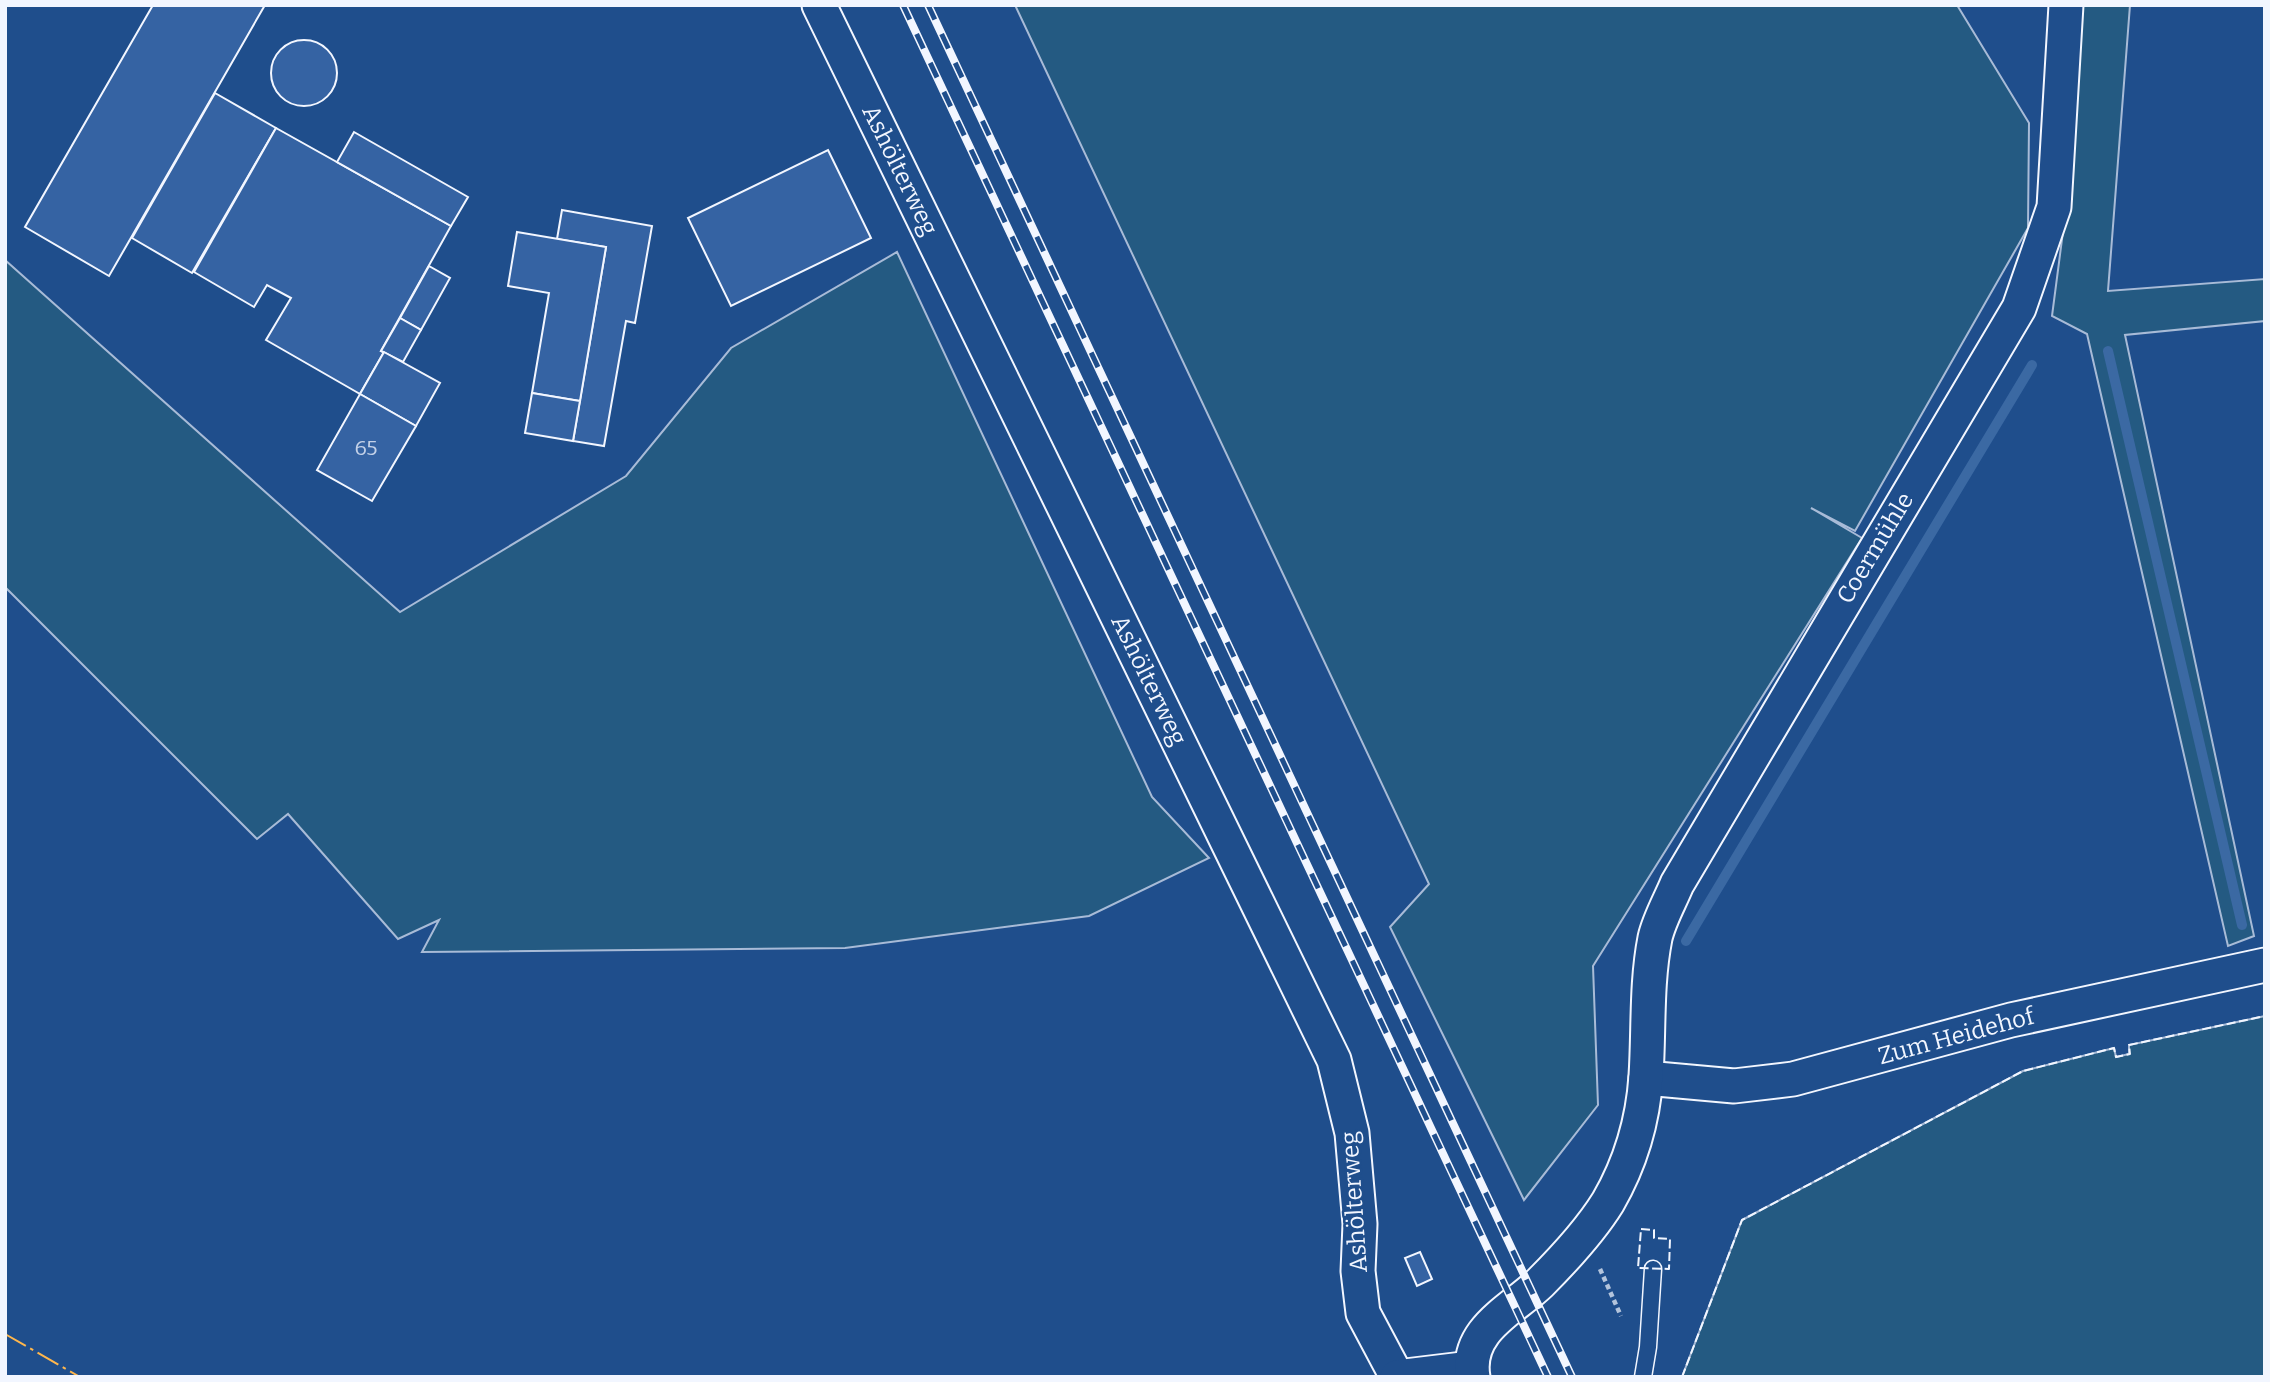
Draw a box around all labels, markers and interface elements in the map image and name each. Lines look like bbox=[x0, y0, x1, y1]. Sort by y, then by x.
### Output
street label: Ashölterweg bbox=[856, 100, 944, 240]
house number: 65 bbox=[354, 435, 378, 461]
street label: Coermühle bbox=[1831, 487, 1919, 609]
street label: Ashölterweg bbox=[1105, 610, 1193, 750]
street label: Zum Heidehof bbox=[1875, 1001, 2039, 1070]
street label: Ashölterweg bbox=[1335, 1131, 1373, 1273]

